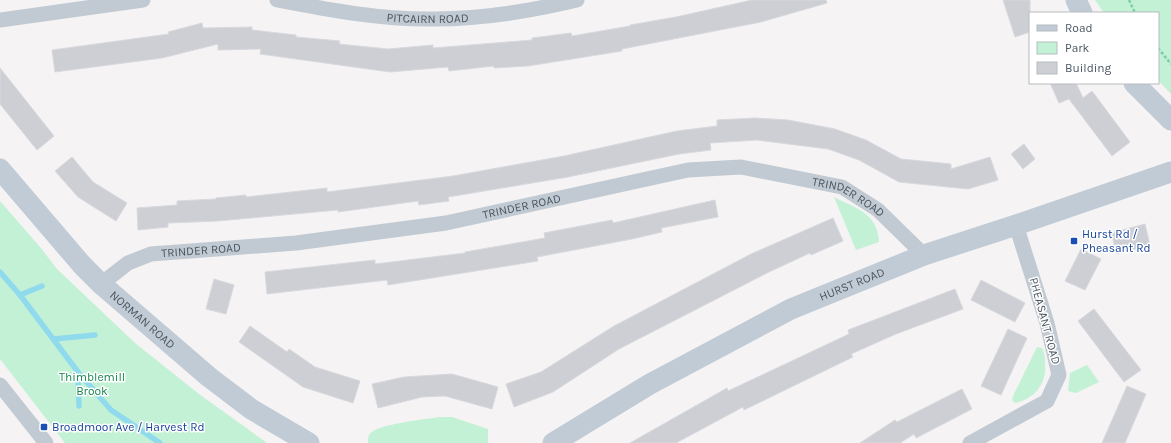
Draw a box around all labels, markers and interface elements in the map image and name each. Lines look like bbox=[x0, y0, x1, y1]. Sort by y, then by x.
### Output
street label: PITCAIRN ROAD bbox=[386, 10, 469, 26]
legend bbox=[1029, 12, 1159, 84]
text: Road bbox=[1065, 21, 1093, 35]
text: Park bbox=[1065, 41, 1090, 55]
text: Building bbox=[1065, 61, 1112, 75]
street label: TRINDER ROAD bbox=[811, 174, 888, 220]
street label: TRINDER ROAD bbox=[481, 191, 562, 222]
place label: Hurst Rd / Pheasant Rd bbox=[1082, 227, 1151, 255]
marker: Hurst Rd / Pheasant Rd bbox=[1069, 236, 1079, 246]
street label: TRINDER ROAD bbox=[161, 240, 241, 260]
street label: HURST ROAD bbox=[817, 265, 887, 304]
street label: PHEASANT ROAD bbox=[1027, 276, 1063, 366]
street label: NORMAN ROAD bbox=[107, 288, 178, 352]
park label: Thimblemill Brook bbox=[59, 370, 125, 398]
place label: Broadmoor Ave / Harvest Rd bbox=[52, 420, 205, 434]
marker: Broadmoor Ave / Harvest Rd bbox=[39, 422, 49, 432]

